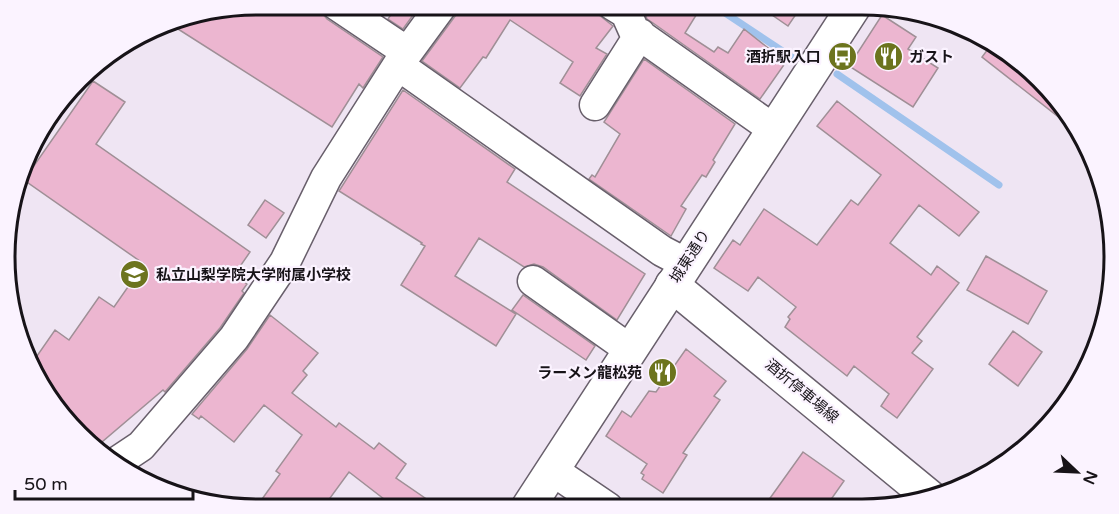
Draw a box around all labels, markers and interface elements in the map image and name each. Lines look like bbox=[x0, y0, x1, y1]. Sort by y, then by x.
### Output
bus stop icon: 酒折駅入口 bbox=[826, 41, 858, 73]
restaurant icon: ガスト bbox=[872, 41, 904, 73]
place label: 酒折駅入口 bbox=[746, 48, 821, 66]
place label: ガスト bbox=[909, 48, 954, 66]
street label: 城東通り bbox=[666, 226, 714, 286]
school or university icon: 私立山梨学院大学附属小学校 bbox=[119, 259, 151, 291]
place label: 私立山梨学院大学附属小学校 bbox=[156, 266, 351, 284]
street label: 酒折停車場線 bbox=[762, 355, 842, 427]
restaurant icon: ラーメン龍松苑 bbox=[647, 357, 679, 389]
place label: ラーメン龍松苑 bbox=[538, 364, 642, 382]
north arrow bbox=[1047, 442, 1107, 502]
scale bar bbox=[15, 463, 194, 501]
text: N bbox=[1078, 468, 1102, 487]
text: 50 m bbox=[24, 473, 68, 495]

